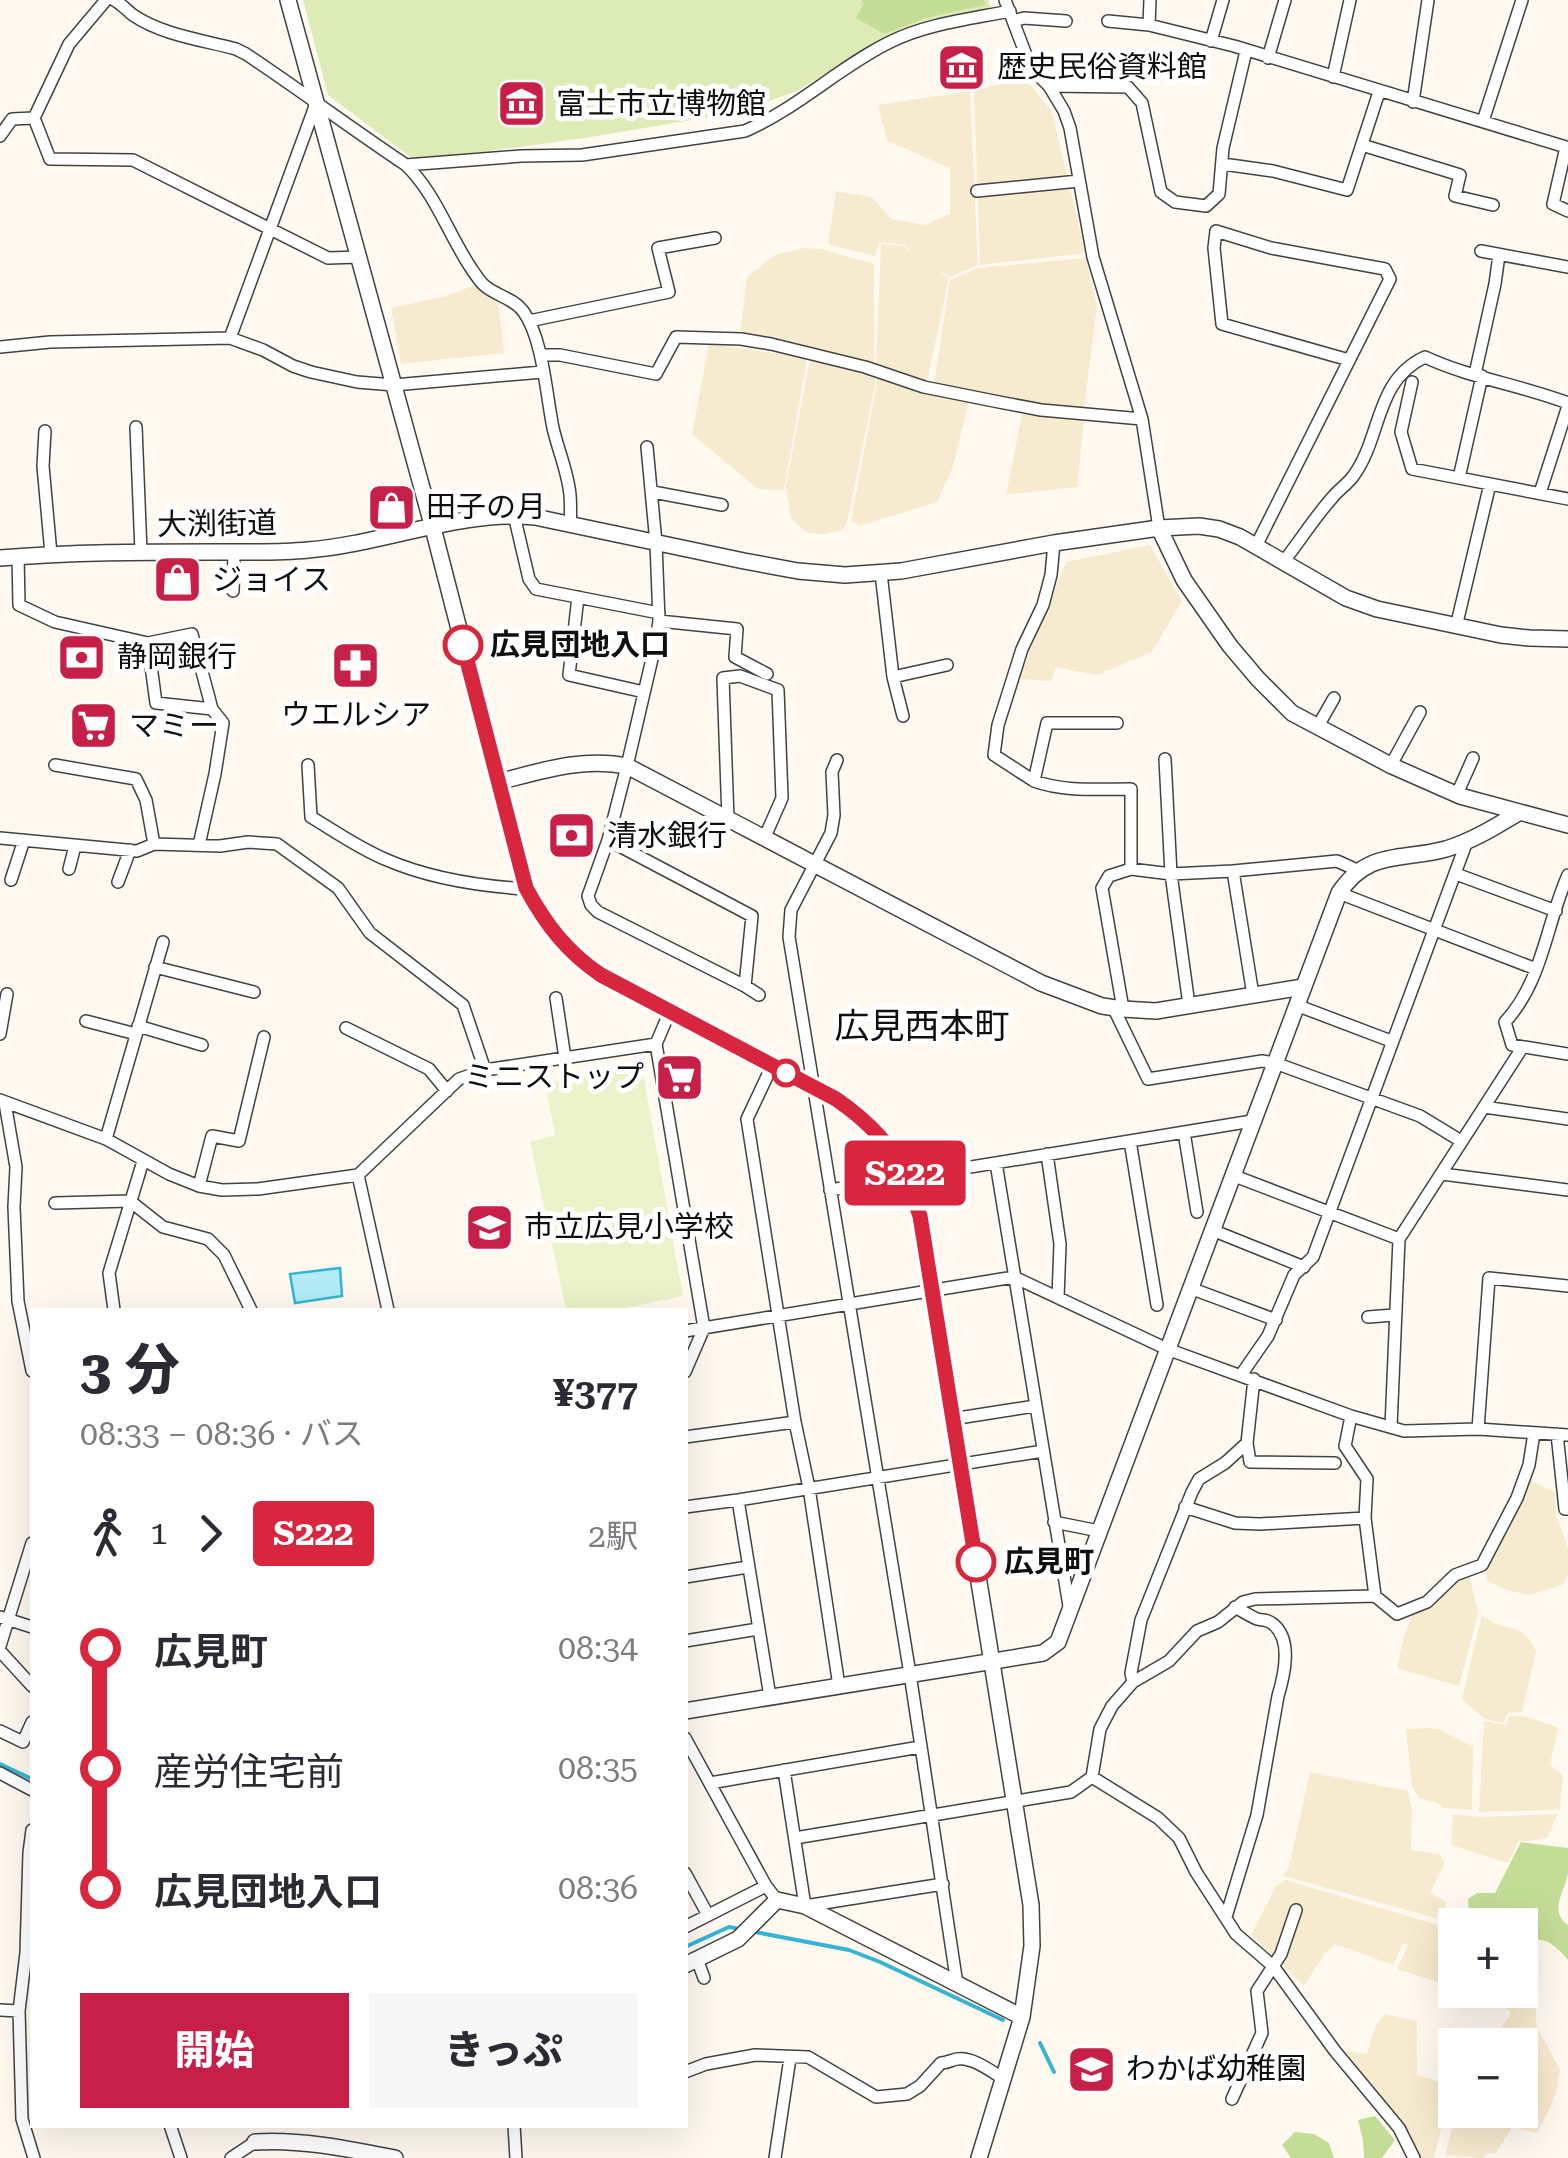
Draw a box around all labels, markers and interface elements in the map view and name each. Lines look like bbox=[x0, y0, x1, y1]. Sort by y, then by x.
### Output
museum icon: 歴史民俗資料館 bbox=[936, 41, 988, 93]
place label: 歴史民俗資料館 bbox=[997, 49, 1207, 84]
museum icon: 富士市立博物館 bbox=[495, 78, 547, 130]
place label: 富士市立博物館 bbox=[556, 86, 766, 121]
shop icon: 田子の月 bbox=[365, 481, 417, 533]
place label: 田子の月 bbox=[426, 489, 546, 524]
street label: 大渕街道 bbox=[157, 505, 277, 542]
shop icon: ジョイス bbox=[151, 554, 203, 606]
place label: ジョイス bbox=[212, 562, 331, 597]
marker: 広見団地入口 bbox=[444, 626, 482, 664]
place label: 広見団地入口 bbox=[490, 627, 670, 662]
bank icon: 静岡銀行 bbox=[56, 631, 108, 683]
place label: 静岡銀行 bbox=[117, 639, 237, 674]
pharmacy icon: ウエルシア bbox=[330, 640, 382, 692]
place label: ウエルシア bbox=[281, 697, 431, 732]
supermarket icon: マミー bbox=[68, 700, 120, 752]
place label: マミー bbox=[129, 708, 219, 743]
bank icon: 清水銀行 bbox=[546, 810, 598, 862]
place label: 清水銀行 bbox=[607, 818, 727, 853]
district label: 広見西本町 bbox=[834, 1006, 1010, 1047]
supermarket icon: ミニストップ bbox=[653, 1051, 705, 1103]
place label: ミニストップ bbox=[464, 1059, 644, 1094]
unlabelled marker bbox=[773, 1060, 799, 1086]
line badge: S222 bbox=[835, 1140, 975, 1206]
text: S222 bbox=[865, 1153, 945, 1194]
school or university icon: 市立広見小学校 bbox=[463, 1201, 515, 1253]
place label: 市立広見小学校 bbox=[524, 1209, 734, 1244]
text: 3 分 bbox=[80, 1338, 180, 1402]
text: ¥377 bbox=[553, 1371, 638, 1415]
text: 08:33 – 08:36 · バス bbox=[80, 1415, 364, 1453]
icon: walk bbox=[80, 1506, 135, 1561]
icon: forward bbox=[183, 1506, 238, 1561]
text: S222 bbox=[273, 1513, 354, 1554]
text: 1 bbox=[150, 1514, 168, 1552]
text: 2駅 bbox=[588, 1517, 638, 1555]
marker: 広見町 bbox=[957, 1543, 995, 1581]
place label: 広見町 bbox=[1004, 1544, 1094, 1579]
text: 08:34 bbox=[558, 1629, 638, 1667]
text: 広見町 bbox=[154, 1630, 268, 1674]
text: 08:35 bbox=[558, 1749, 638, 1787]
text: 産労住宅前 bbox=[154, 1750, 344, 1794]
text: 08:36 bbox=[558, 1869, 638, 1907]
text: 広見団地入口 bbox=[154, 1870, 382, 1914]
map controls bbox=[1438, 1908, 1538, 2128]
button: + bbox=[1438, 1908, 1538, 2008]
button: 開始 bbox=[80, 1993, 349, 2108]
button: きっぷ bbox=[369, 1993, 638, 2108]
button: − bbox=[1438, 2028, 1538, 2128]
school or university icon: わかば幼稚園 bbox=[1065, 2043, 1117, 2095]
place label: わかば幼稚園 bbox=[1126, 2051, 1306, 2086]

